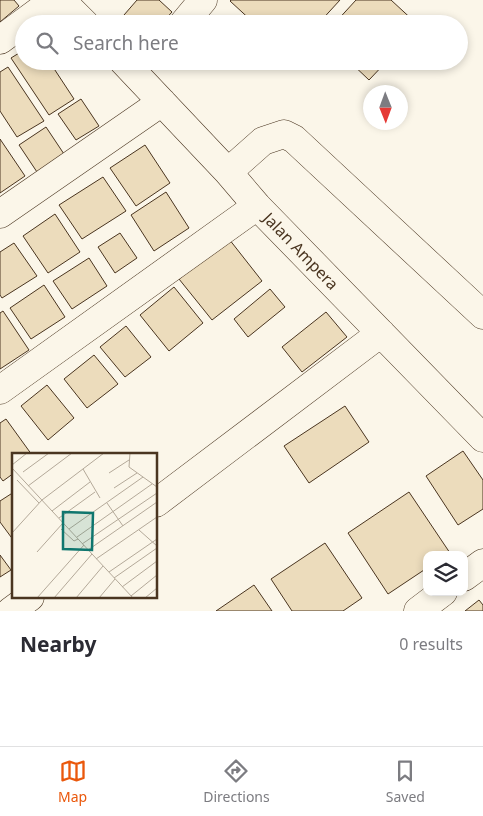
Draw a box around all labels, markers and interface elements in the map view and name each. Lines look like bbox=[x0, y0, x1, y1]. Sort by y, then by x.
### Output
search box bbox=[15, 15, 468, 70]
icon: search bbox=[33, 29, 61, 57]
text: Search here bbox=[73, 30, 179, 56]
north arrow bbox=[363, 85, 408, 130]
street label: Jalan Ampera bbox=[257, 206, 344, 295]
inset map bbox=[12, 453, 158, 598]
map controls bbox=[423, 551, 468, 596]
button: layers bbox=[423, 551, 468, 596]
text: Nearby bbox=[20, 630, 96, 658]
text: 0 results bbox=[399, 633, 463, 655]
tab: Map bbox=[58, 757, 87, 806]
tab: Directions bbox=[203, 757, 270, 806]
tab: Saved bbox=[386, 757, 425, 806]

